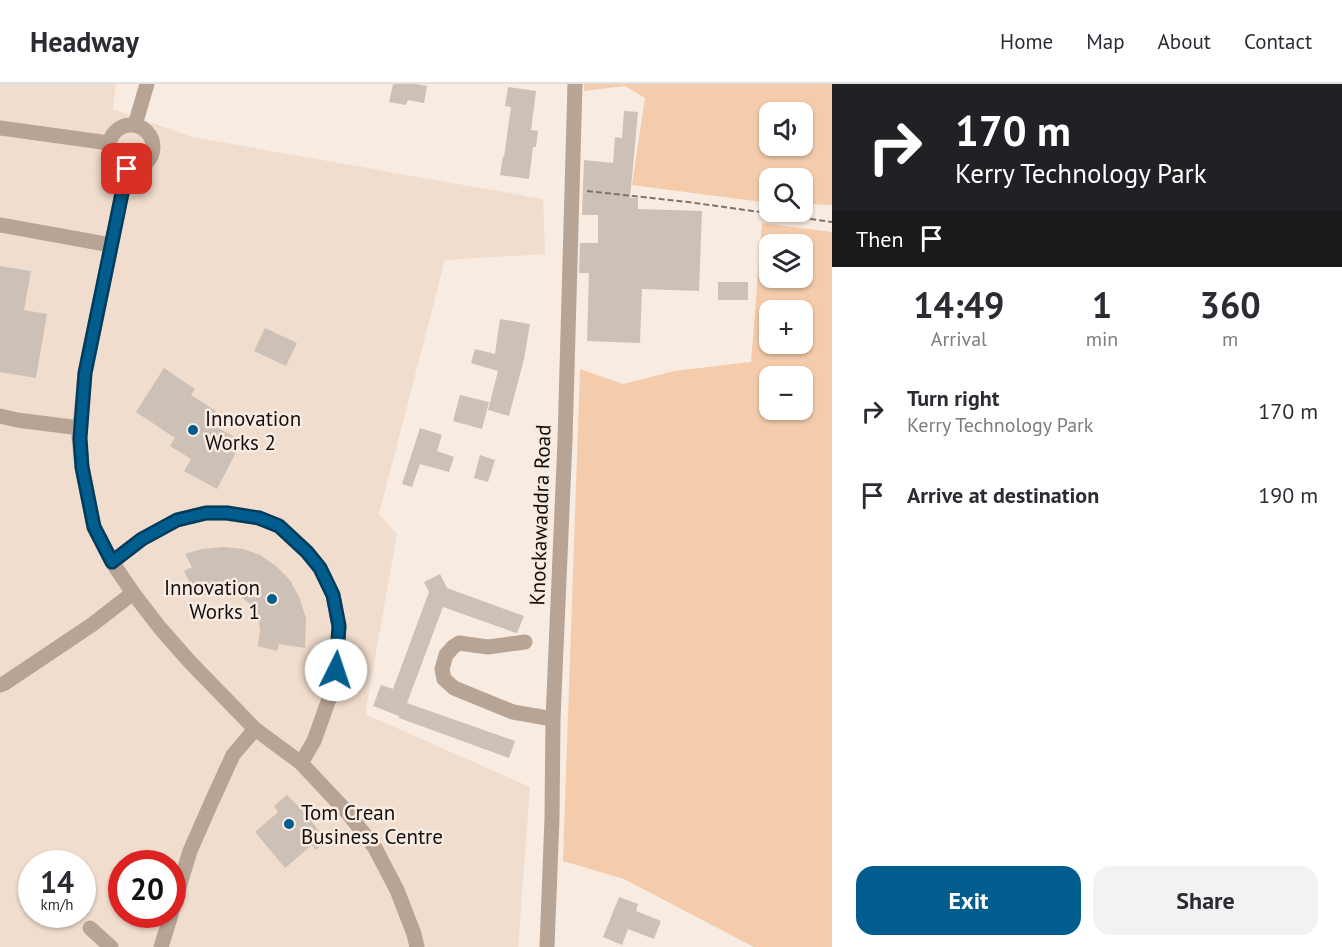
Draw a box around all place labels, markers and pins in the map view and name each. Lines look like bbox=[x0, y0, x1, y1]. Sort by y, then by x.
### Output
pin bbox=[101, 143, 152, 194]
place label: Innovation Works 2 bbox=[205, 405, 301, 456]
marker: Innovation Works 2 bbox=[186, 423, 200, 437]
place label: Innovation Works 1 bbox=[164, 574, 260, 625]
marker: Innovation Works 1 bbox=[265, 592, 279, 606]
place label: Tom Crean Business Centre bbox=[301, 799, 443, 850]
marker: Tom Crean Business Centre bbox=[282, 817, 296, 831]

